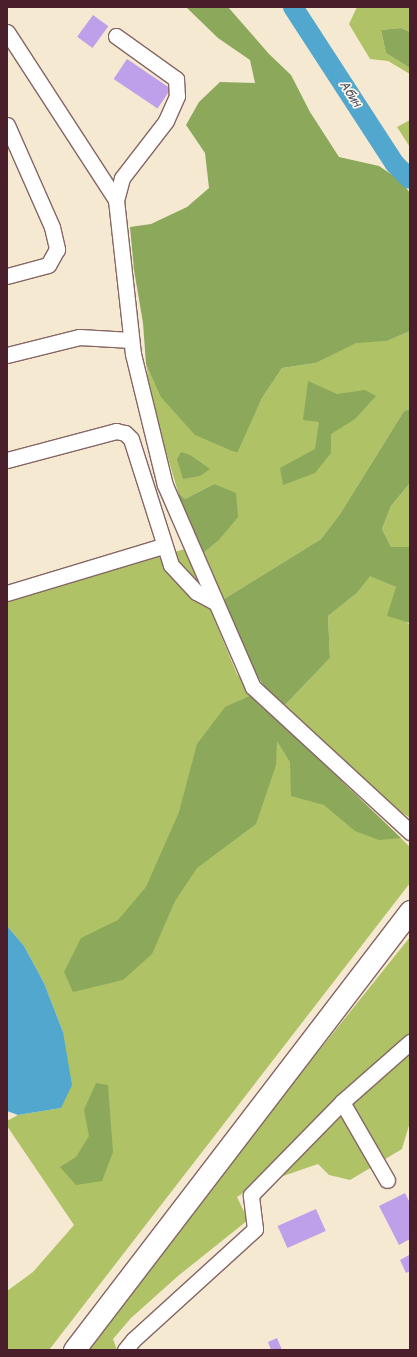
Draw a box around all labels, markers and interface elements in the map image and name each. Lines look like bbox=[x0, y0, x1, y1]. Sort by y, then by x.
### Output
water label: Абин bbox=[336, 78, 364, 110]

